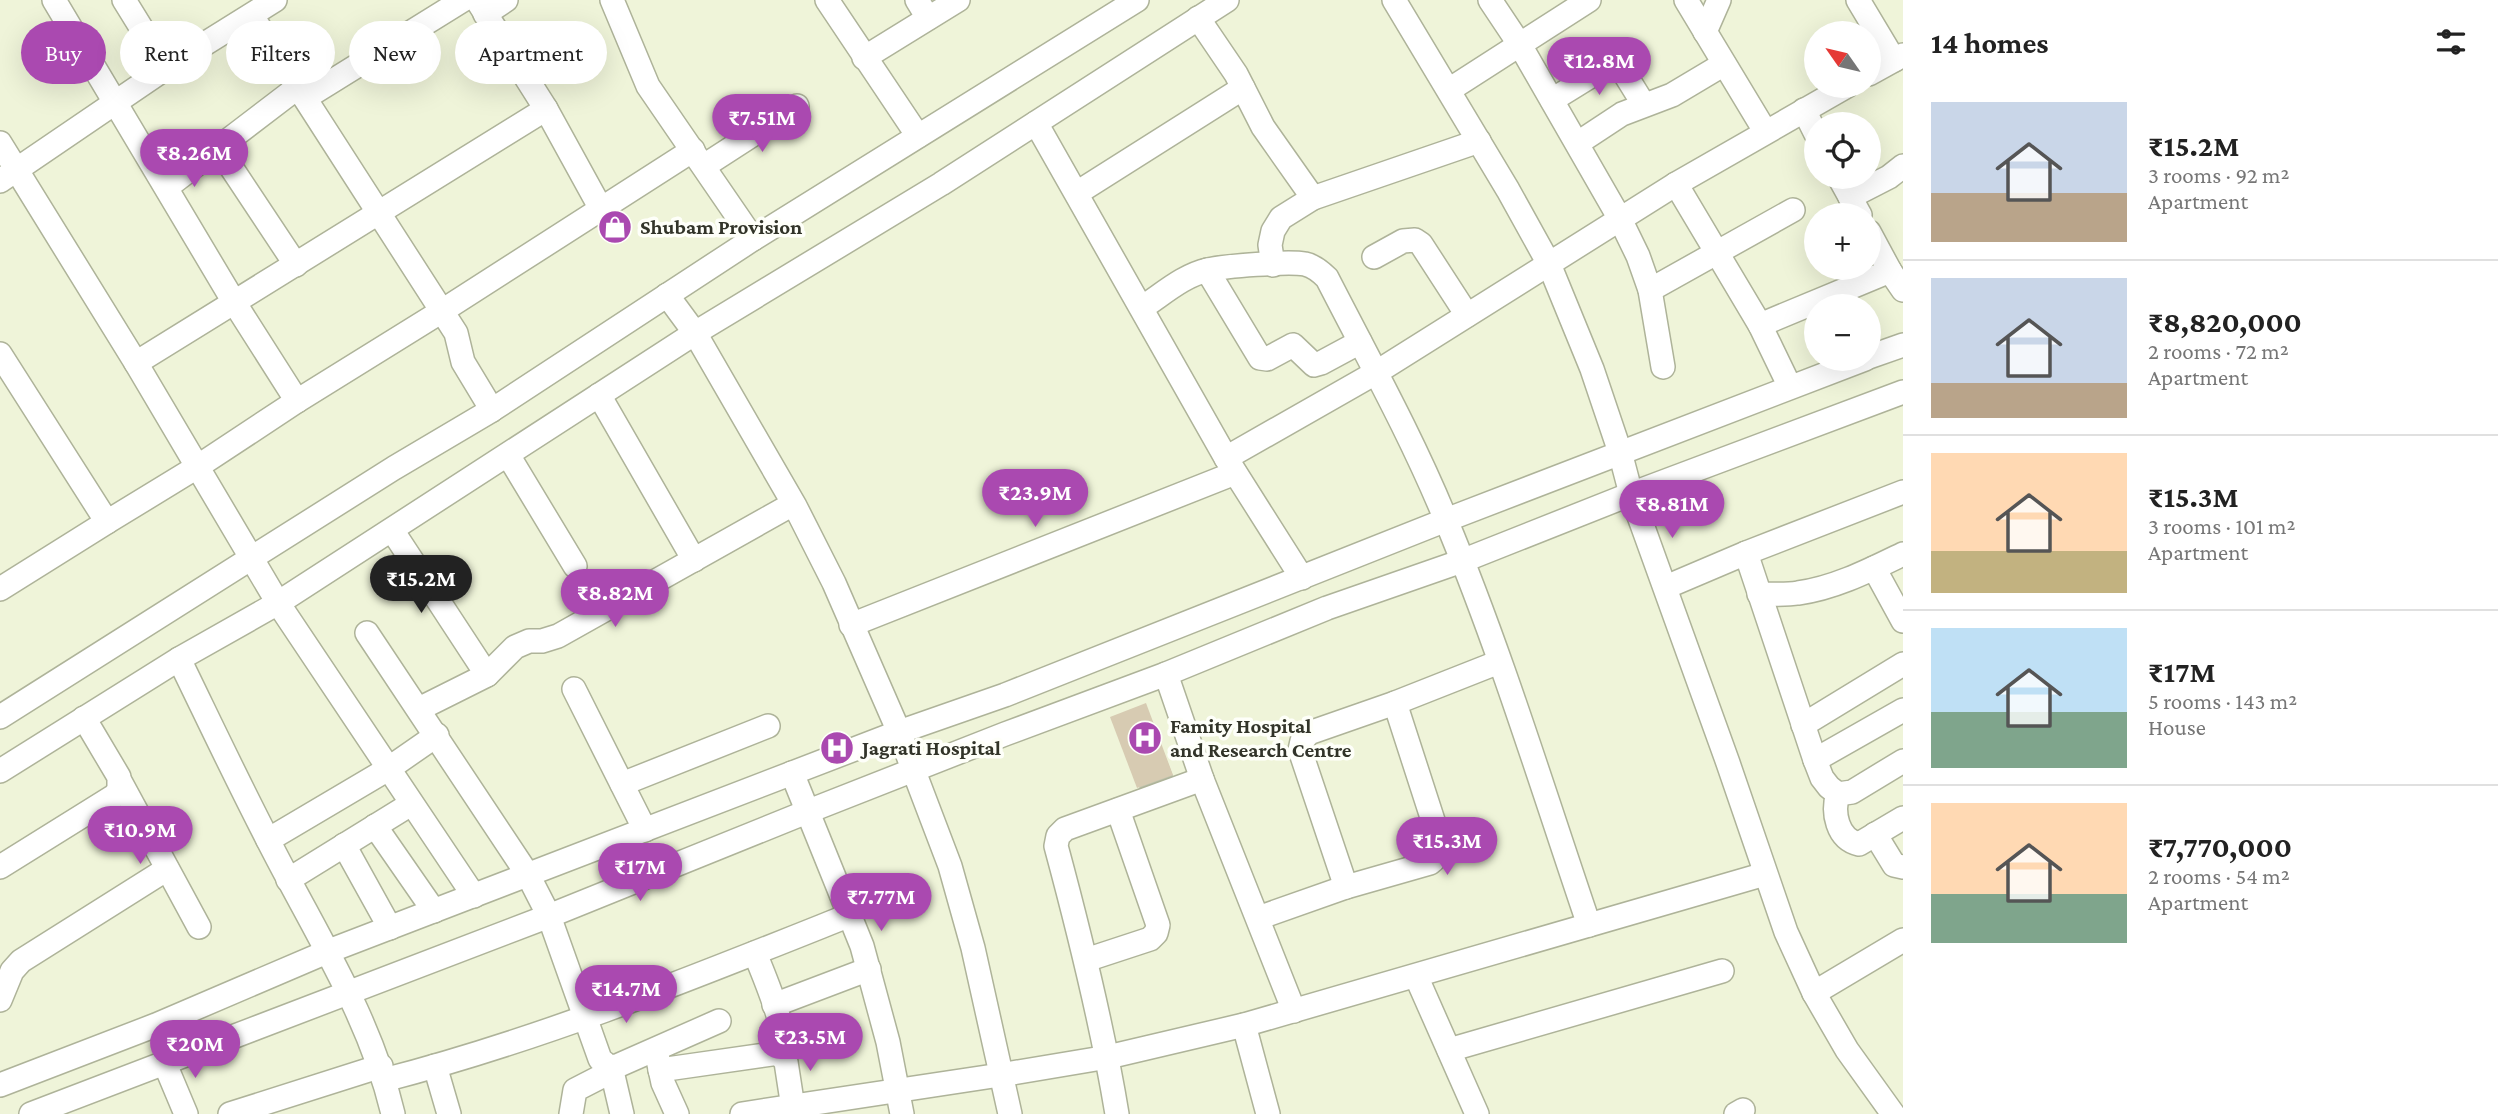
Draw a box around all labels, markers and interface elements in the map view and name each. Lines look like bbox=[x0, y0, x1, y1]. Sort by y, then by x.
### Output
chip: Buy bbox=[21, 21, 106, 84]
chip: Rent bbox=[120, 21, 212, 84]
chip: Filters bbox=[226, 21, 335, 84]
chip: New bbox=[349, 21, 441, 84]
chip: Apartment bbox=[455, 21, 607, 84]
north arrow bbox=[1804, 21, 1881, 98]
map controls bbox=[1804, 21, 1881, 371]
icon: filters bbox=[2432, 23, 2470, 61]
text: 14 homes bbox=[1931, 26, 2049, 59]
pin: ₹12.8M bbox=[1542, 38, 1656, 97]
text: ₹12.8M bbox=[1563, 47, 1635, 73]
pin: ₹7.51M bbox=[705, 94, 819, 154]
text: ₹7.51M bbox=[728, 104, 796, 130]
button: locate bbox=[1804, 112, 1881, 189]
text: ₹15.2M bbox=[2148, 129, 2239, 162]
pin: ₹8.26M bbox=[137, 130, 251, 189]
icon: home bbox=[1987, 130, 2071, 214]
text: ₹8.26M bbox=[156, 139, 232, 165]
text: 3 rooms · 92 m² bbox=[2148, 162, 2289, 188]
text: Apartment bbox=[2148, 188, 2248, 214]
button: + bbox=[1804, 203, 1881, 280]
shop icon: Shubam Provision bbox=[596, 208, 634, 246]
place label: Shubam Provision bbox=[640, 215, 802, 239]
button: − bbox=[1804, 294, 1881, 371]
text: ₹8,820,000 bbox=[2148, 305, 2302, 338]
icon: home bbox=[1987, 306, 2071, 390]
text: 2 rooms · 72 m² bbox=[2148, 338, 2289, 364]
text: Apartment bbox=[2148, 364, 2248, 390]
pin: ₹23.9M bbox=[978, 470, 1092, 529]
text: ₹23.9M bbox=[998, 479, 1072, 505]
pin: ₹8.81M bbox=[1615, 480, 1729, 540]
text: ₹15.3M bbox=[2148, 480, 2239, 513]
icon: home bbox=[1987, 481, 2071, 565]
text: ₹8.81M bbox=[1635, 490, 1709, 516]
text: 3 rooms · 101 m² bbox=[2148, 513, 2295, 539]
text: Apartment bbox=[2148, 539, 2248, 565]
pin: ₹15.2M bbox=[364, 556, 478, 615]
text: ₹15.2M bbox=[386, 565, 456, 591]
pin: ₹8.82M bbox=[558, 570, 672, 629]
text: ₹8.82M bbox=[577, 579, 653, 605]
text: ₹17M bbox=[2148, 655, 2216, 688]
icon: home bbox=[1987, 656, 2071, 740]
text: 5 rooms · 143 m² bbox=[2148, 688, 2297, 714]
place label: Famity Hospital and Research Centre bbox=[1170, 714, 1352, 762]
text: House bbox=[2148, 714, 2206, 740]
hospital icon: Famity Hospital and Research Centre bbox=[1126, 719, 1164, 757]
hospital icon: Jagrati Hospital bbox=[818, 729, 856, 767]
place label: Jagrati Hospital bbox=[860, 736, 1001, 760]
pin: ₹10.9M bbox=[83, 806, 197, 866]
text: ₹10.9M bbox=[104, 816, 176, 842]
pin: ₹15.3M bbox=[1390, 818, 1504, 877]
text: ₹15.3M bbox=[1412, 827, 1482, 853]
text: ₹7,770,000 bbox=[2148, 830, 2292, 863]
icon: home bbox=[1987, 831, 2071, 915]
pin: ₹17M bbox=[599, 844, 681, 903]
text: ₹17M bbox=[614, 853, 666, 879]
text: 2 rooms · 54 m² bbox=[2148, 863, 2290, 889]
pin: ₹7.77M bbox=[824, 874, 938, 933]
text: ₹7.77M bbox=[847, 883, 916, 909]
text: Apartment bbox=[2148, 889, 2248, 915]
pin: ₹14.7M bbox=[569, 965, 683, 1025]
text: ₹14.7M bbox=[591, 975, 661, 1001]
pin: ₹23.5M bbox=[753, 1014, 867, 1073]
pin: ₹20M bbox=[154, 1020, 236, 1080]
text: ₹23.5M bbox=[774, 1023, 846, 1049]
text: ₹20M bbox=[166, 1030, 224, 1056]

